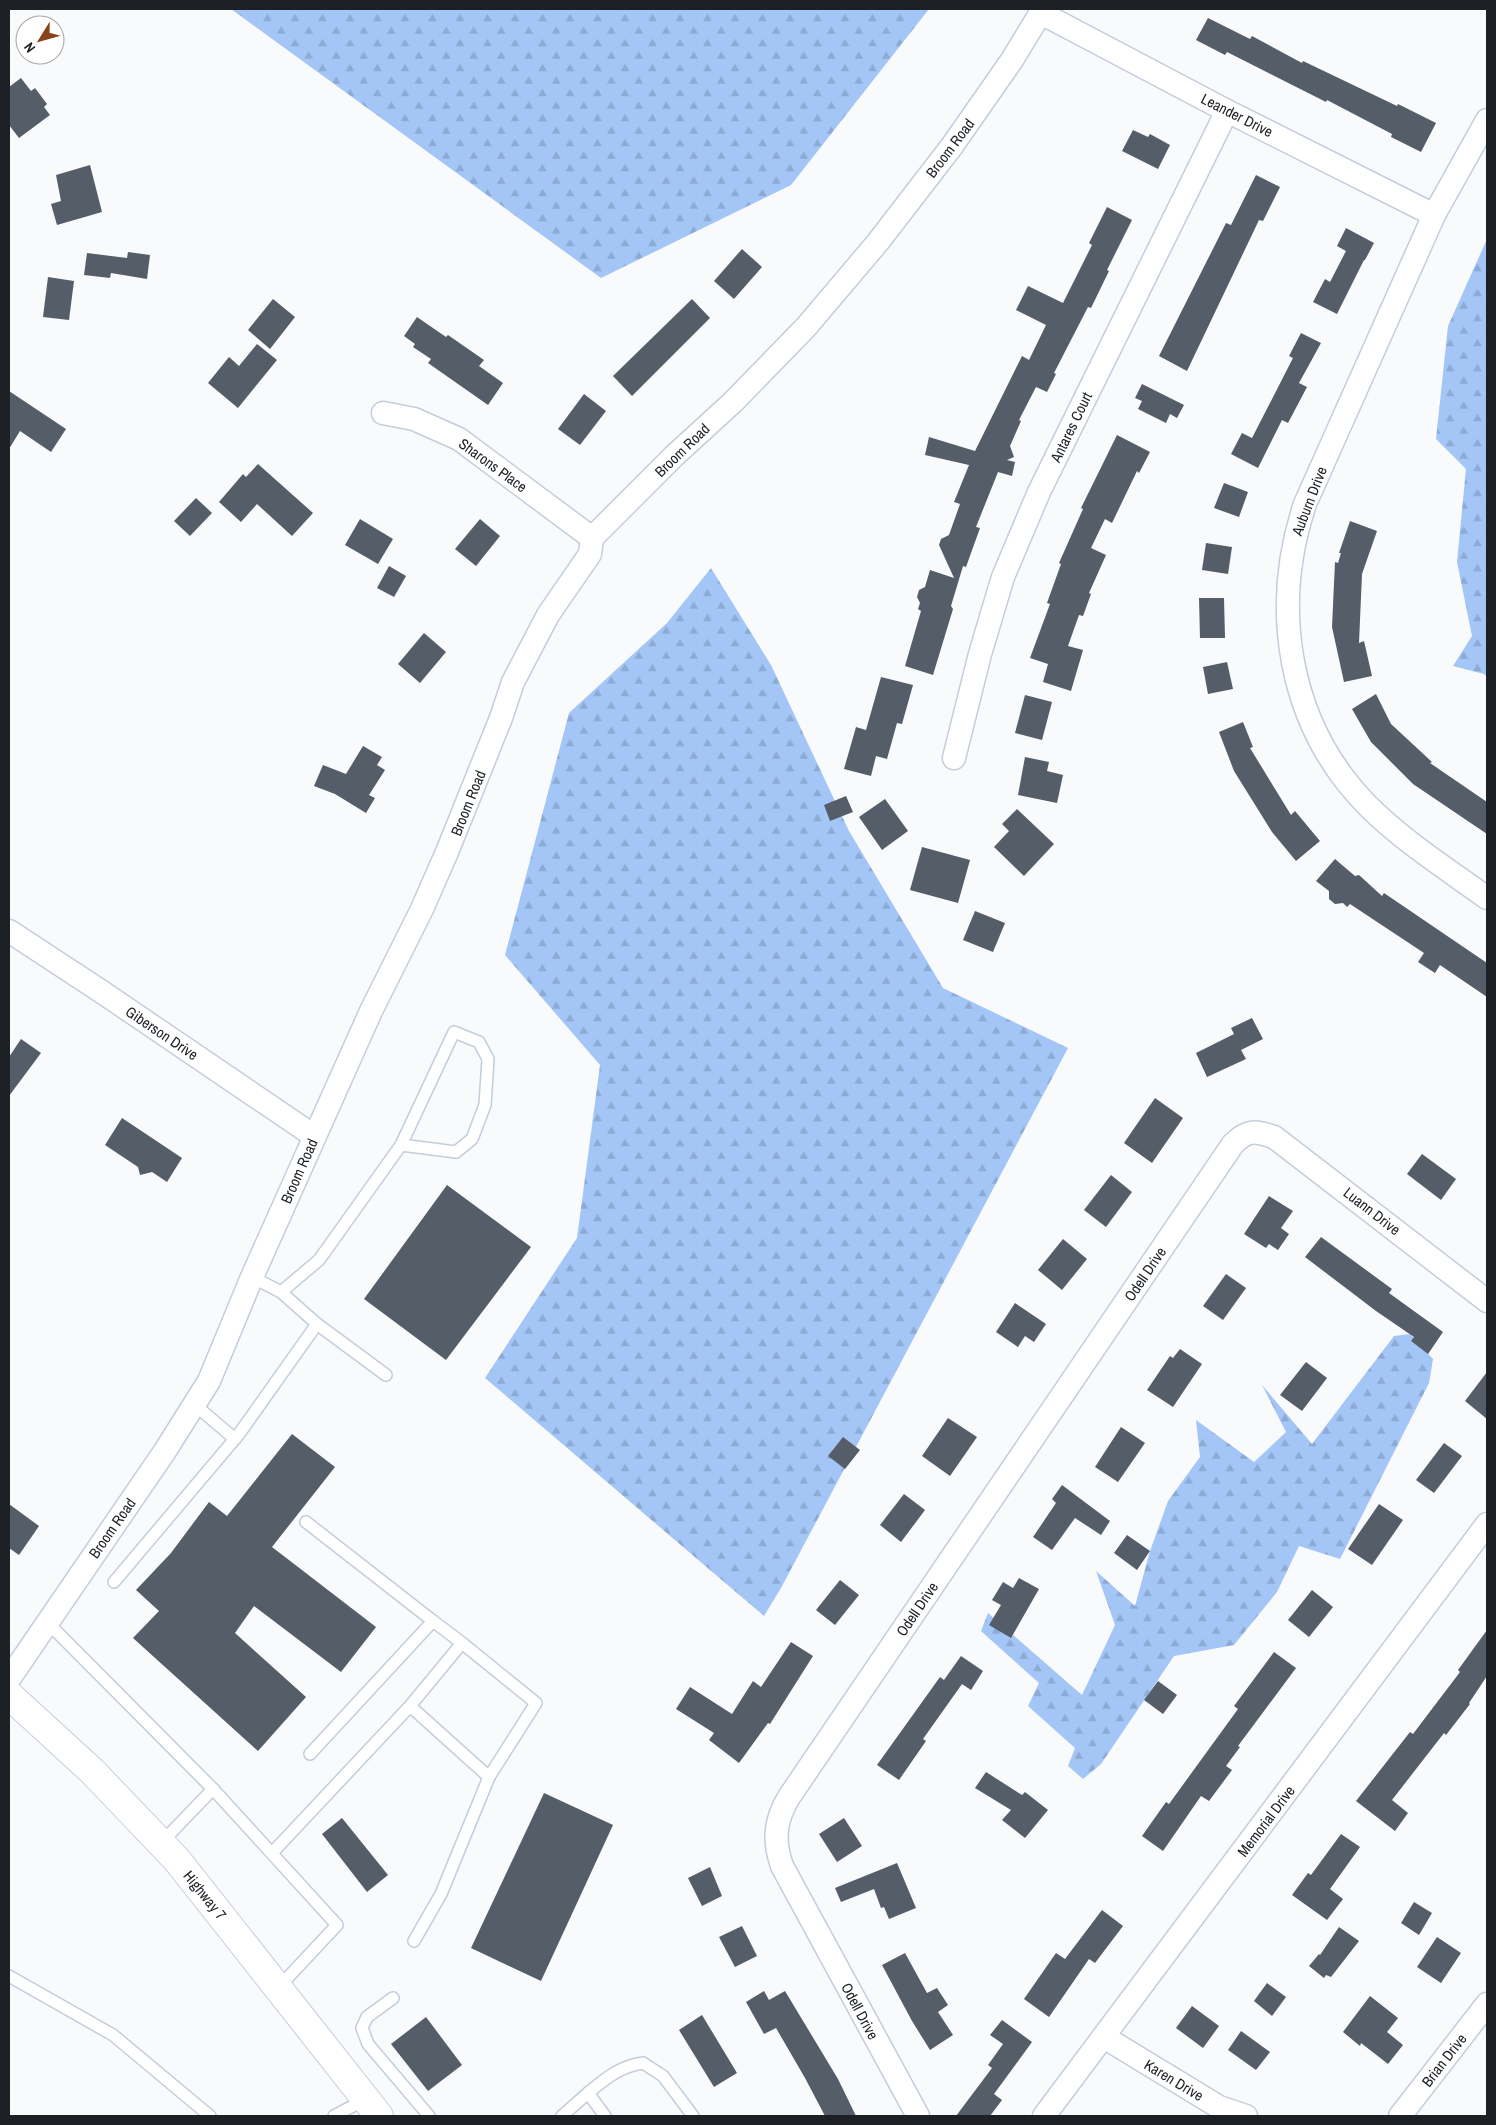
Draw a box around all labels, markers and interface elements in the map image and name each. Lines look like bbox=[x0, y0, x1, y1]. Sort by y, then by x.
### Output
north arrow bbox=[15, 15, 65, 65]
text: N bbox=[20, 39, 39, 57]
street label: Leander Drive bbox=[1198, 88, 1277, 142]
street label: Broom Road bbox=[921, 114, 979, 182]
street label: Antares Court bbox=[1044, 388, 1097, 467]
street label: Broom Road bbox=[650, 418, 714, 482]
street label: Sharons Place bbox=[454, 433, 532, 497]
street label: Auburn Drive bbox=[1286, 463, 1332, 540]
street label: Broom Road bbox=[445, 767, 491, 839]
street label: Giberson Drive bbox=[122, 1001, 203, 1065]
street label: Broom Road bbox=[275, 1135, 323, 1207]
street label: Luann Drive bbox=[1339, 1182, 1405, 1240]
street label: Odell Drive bbox=[1119, 1242, 1171, 1305]
street label: Broom Road bbox=[84, 1494, 140, 1562]
street label: Odell Drive bbox=[891, 1577, 943, 1640]
street label: Memorial Drive bbox=[1232, 1781, 1300, 1861]
street label: Highway 7 bbox=[179, 1866, 232, 1924]
street label: Odell Drive bbox=[836, 1979, 884, 2043]
street label: Brian Drive bbox=[1417, 2029, 1472, 2091]
street label: Karen Drive bbox=[1140, 2054, 1208, 2106]

